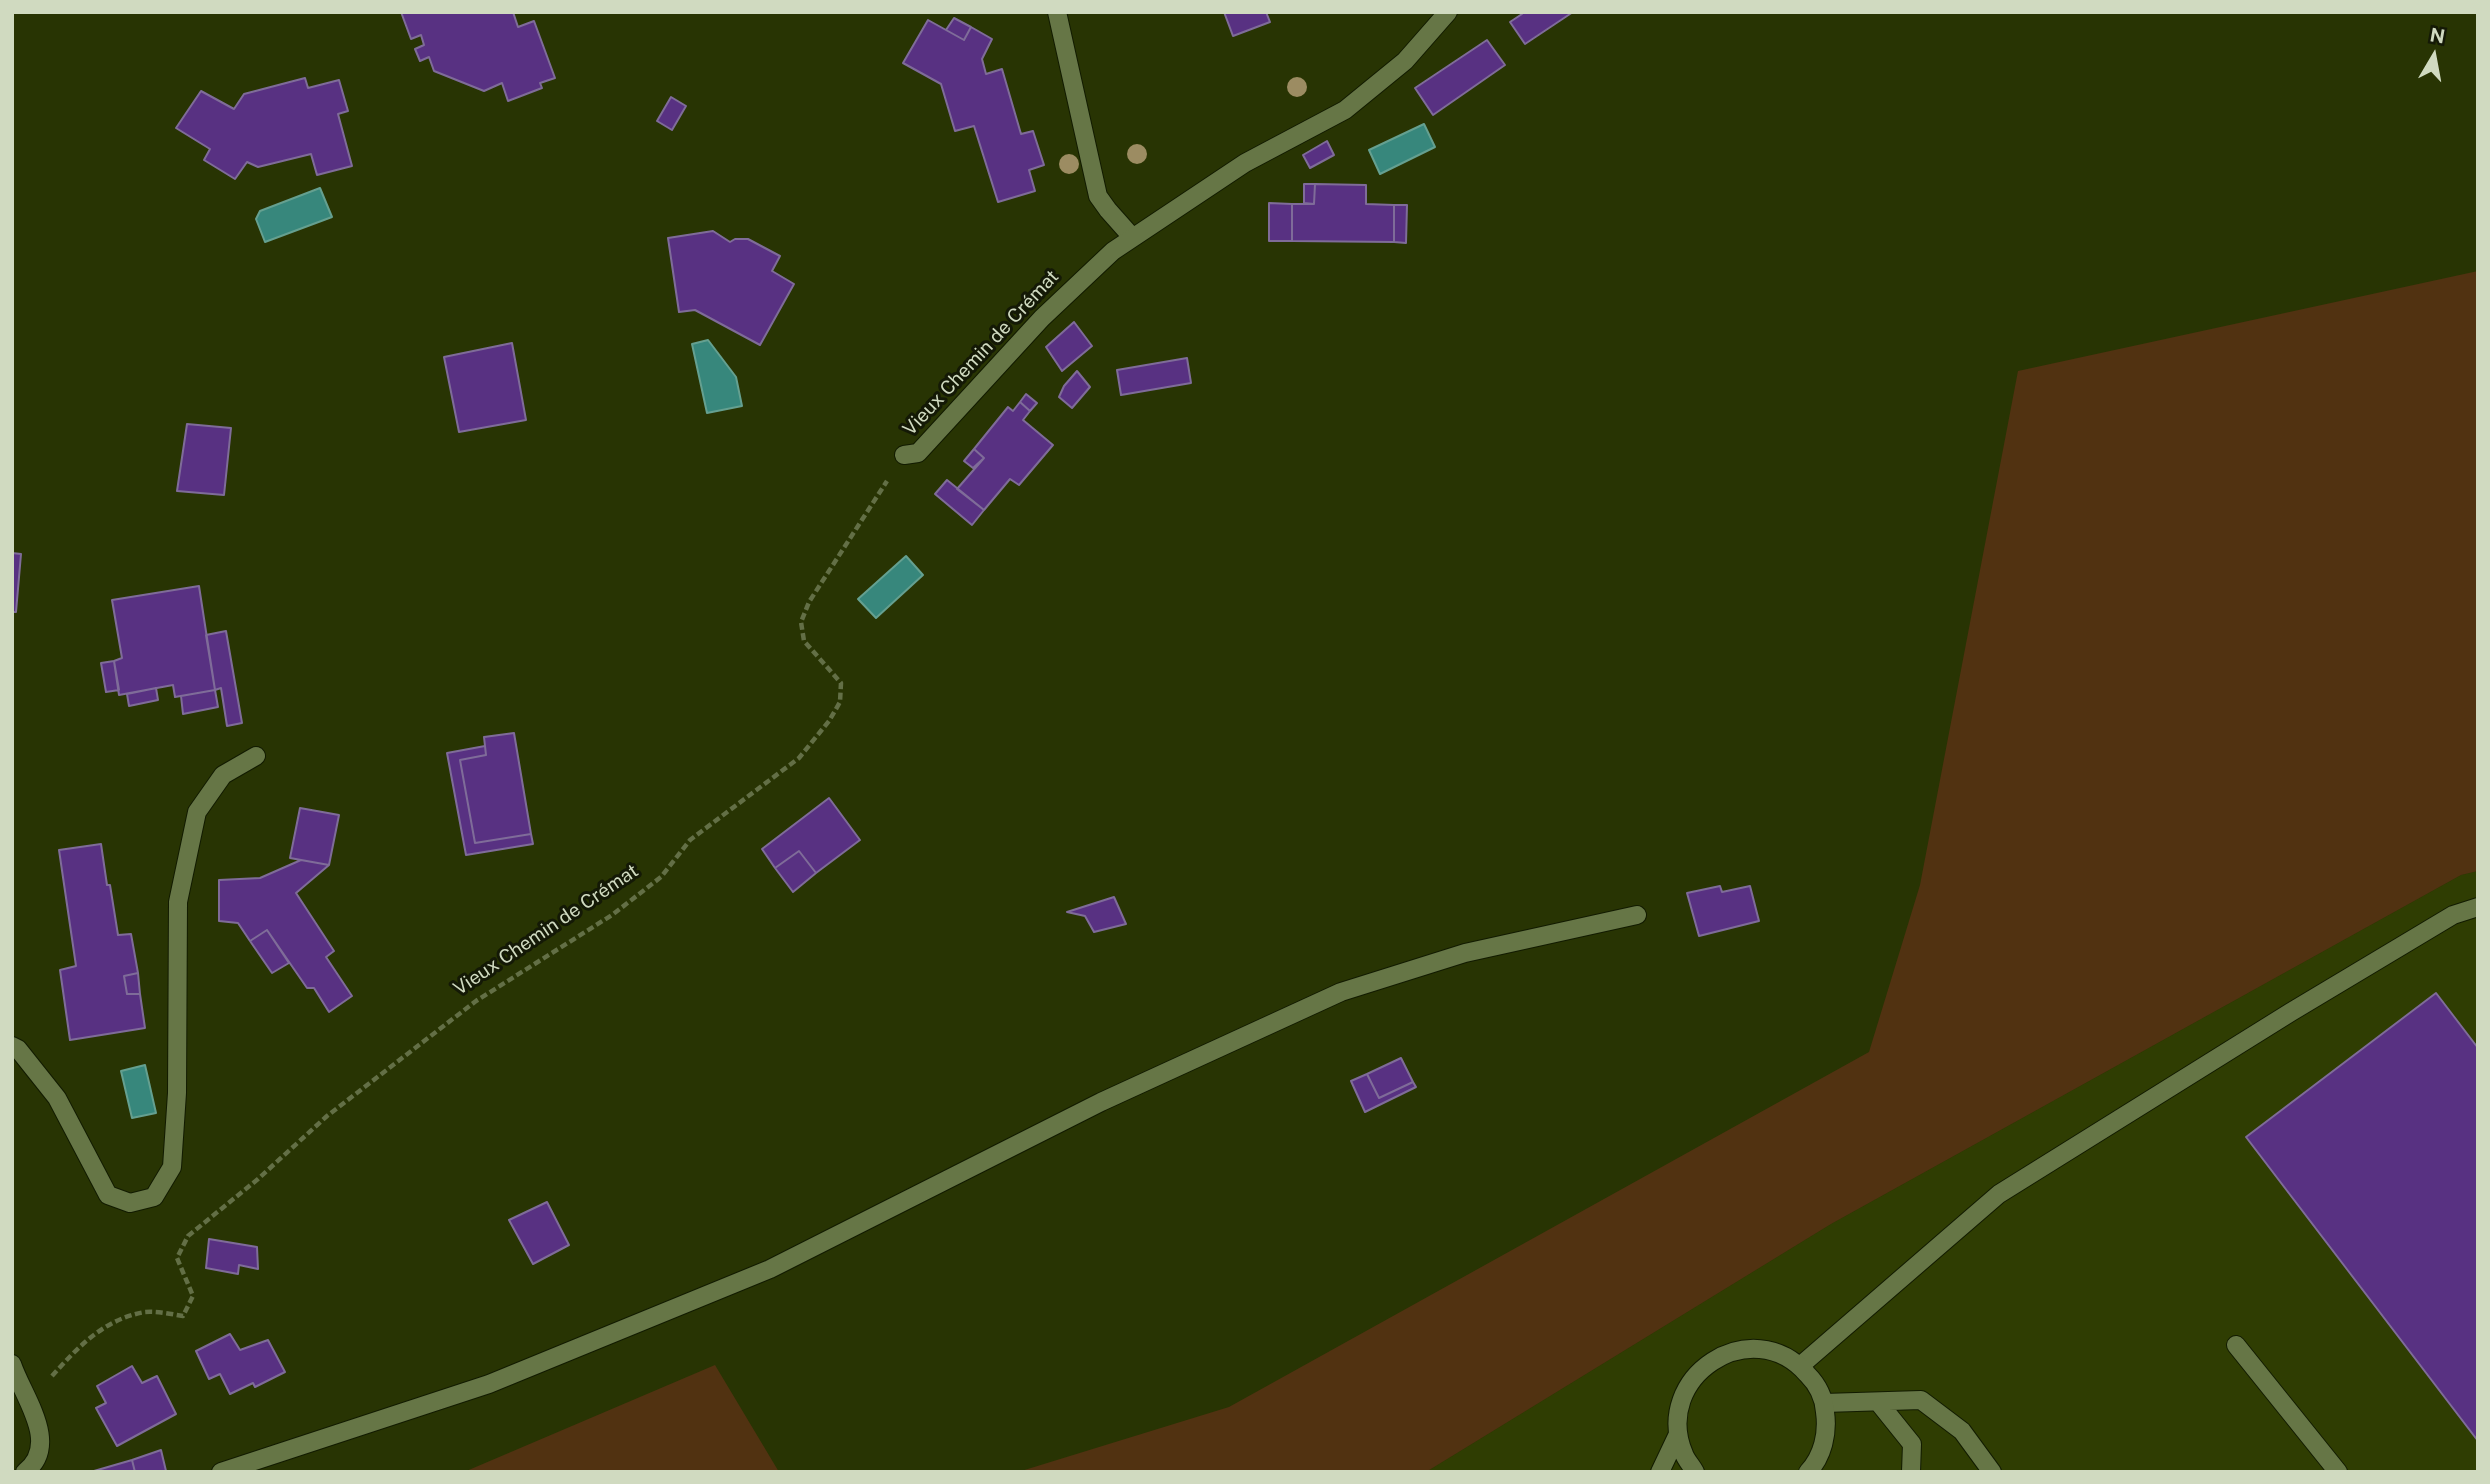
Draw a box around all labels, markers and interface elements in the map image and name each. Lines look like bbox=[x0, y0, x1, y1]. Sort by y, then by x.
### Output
north arrow bbox=[2399, 21, 2469, 91]
text: N bbox=[2428, 23, 2447, 47]
street label: Vieux Chemin de Crémat bbox=[898, 266, 1064, 440]
street label: Vieux Chemin de Crémat bbox=[449, 860, 643, 1000]

